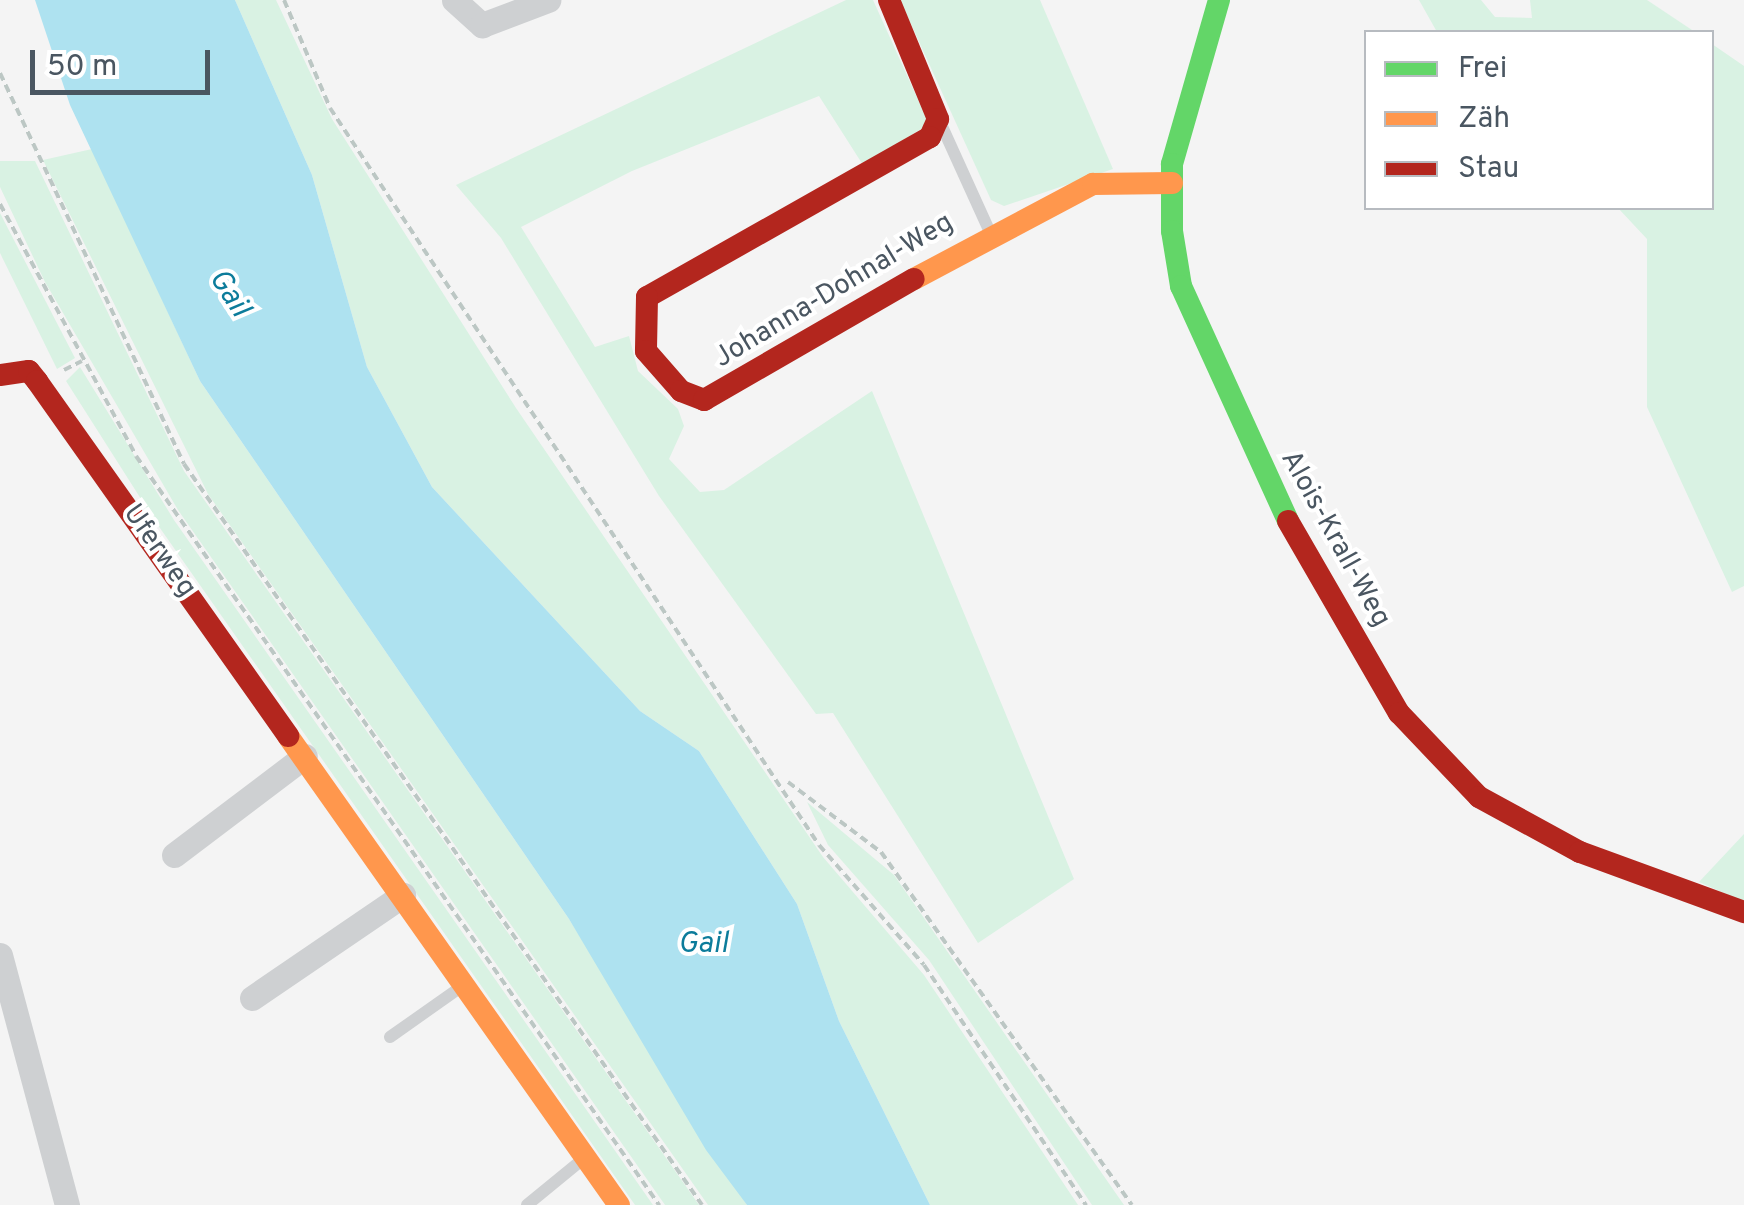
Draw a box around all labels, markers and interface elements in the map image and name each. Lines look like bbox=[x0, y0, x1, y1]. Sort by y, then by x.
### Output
scale bar bbox=[35, 30, 215, 92]
legend bbox=[1364, 30, 1714, 210]
text: 50 m bbox=[47, 49, 117, 86]
text: Frei bbox=[1458, 51, 1507, 88]
text: Zäh bbox=[1458, 101, 1510, 138]
text: Stau bbox=[1458, 151, 1519, 188]
street label: Johanna-Dohnal-Weg bbox=[708, 206, 960, 376]
water label: Gail bbox=[199, 263, 257, 325]
street label: Alois-Krall-Weg bbox=[1273, 445, 1397, 633]
street label: Uferweg bbox=[115, 498, 203, 604]
water label: Gail bbox=[678, 927, 728, 963]

